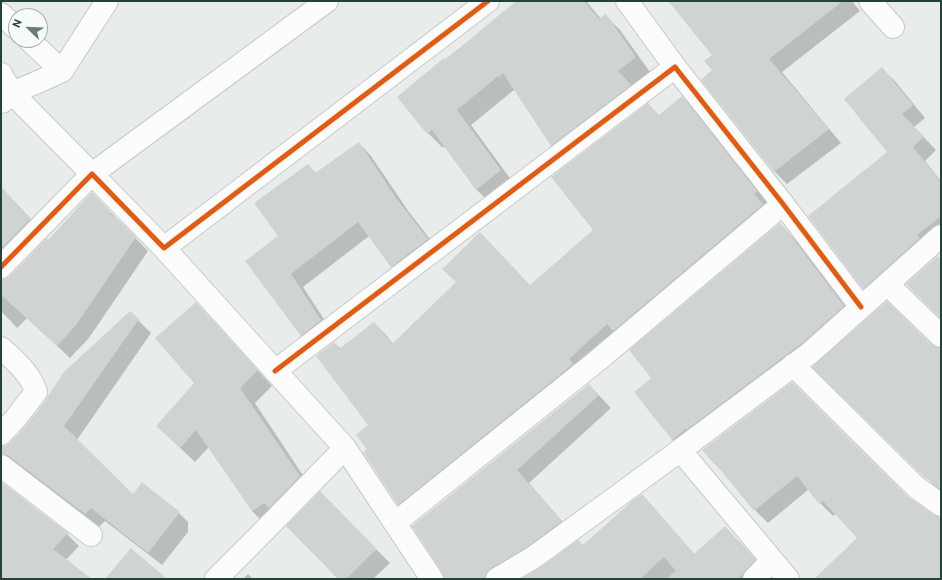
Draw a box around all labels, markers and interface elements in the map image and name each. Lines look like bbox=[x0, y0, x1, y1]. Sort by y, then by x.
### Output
north arrow bbox=[8, 8, 48, 48]
text: N bbox=[10, 17, 26, 30]

